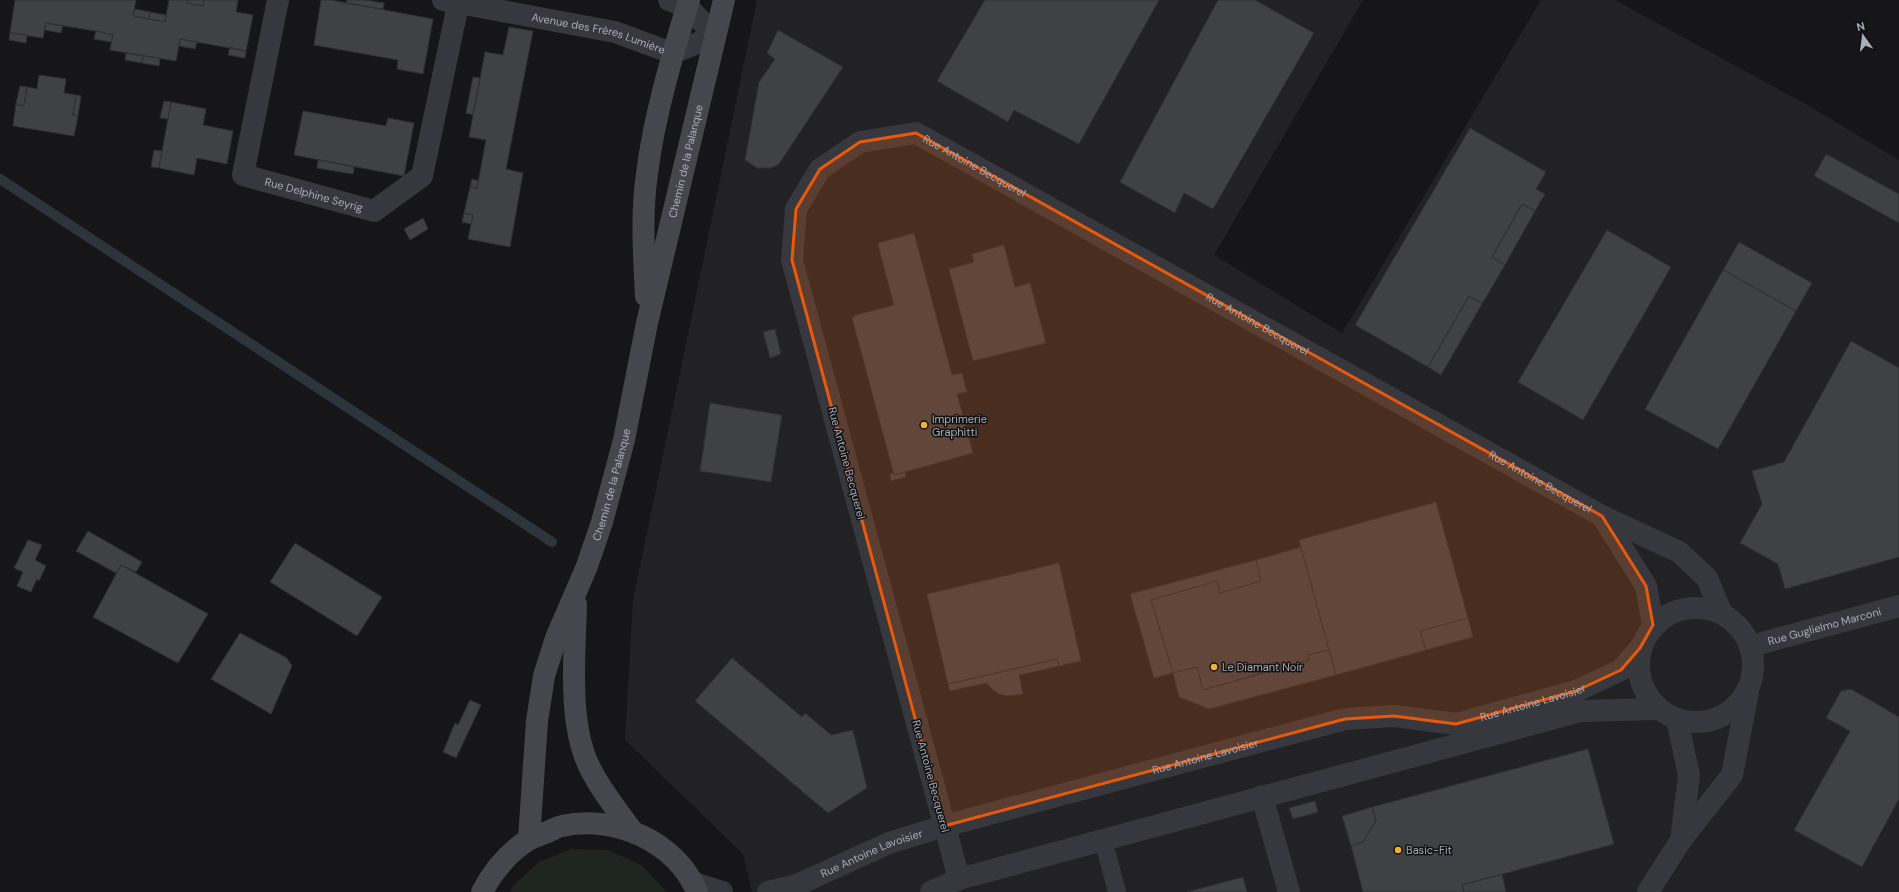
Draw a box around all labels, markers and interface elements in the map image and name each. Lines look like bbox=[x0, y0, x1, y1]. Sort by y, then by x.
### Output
street label: Avenue des Frères Lumière bbox=[530, 10, 666, 57]
north arrow bbox=[1843, 16, 1883, 56]
text: N bbox=[1855, 19, 1866, 34]
street label: Chemin de la Palanque bbox=[665, 103, 706, 219]
street label: Rue Antoine Becquerel bbox=[921, 131, 1029, 200]
street label: Rue Delphine Seyrig bbox=[263, 174, 365, 215]
street label: Rue Antoine Becquerel bbox=[1204, 289, 1311, 358]
street label: Rue Antoine Becquerel bbox=[825, 405, 869, 521]
place label: Imprimerie Graphitti bbox=[932, 412, 987, 439]
marker: Imprimerie Graphitti bbox=[919, 420, 929, 430]
street label: Chemin de la Palanque bbox=[589, 427, 633, 543]
street label: Rue Antoine Becquerel bbox=[1486, 447, 1594, 516]
street label: Rue Guglielmo Marconi bbox=[1766, 604, 1883, 648]
place label: Le Diamant Noir bbox=[1222, 660, 1303, 674]
marker: Le Diamant Noir bbox=[1209, 662, 1219, 672]
street label: Rue Antoine Lavoisier bbox=[1478, 680, 1588, 724]
street label: Rue Antoine Becquerel bbox=[909, 718, 953, 834]
street label: Rue Antoine Lavoisier bbox=[1151, 735, 1260, 777]
street label: Rue Antoine Lavoisier bbox=[818, 826, 924, 880]
place label: Basic-Fit bbox=[1406, 843, 1452, 857]
marker: Basic-Fit bbox=[1393, 845, 1403, 855]

